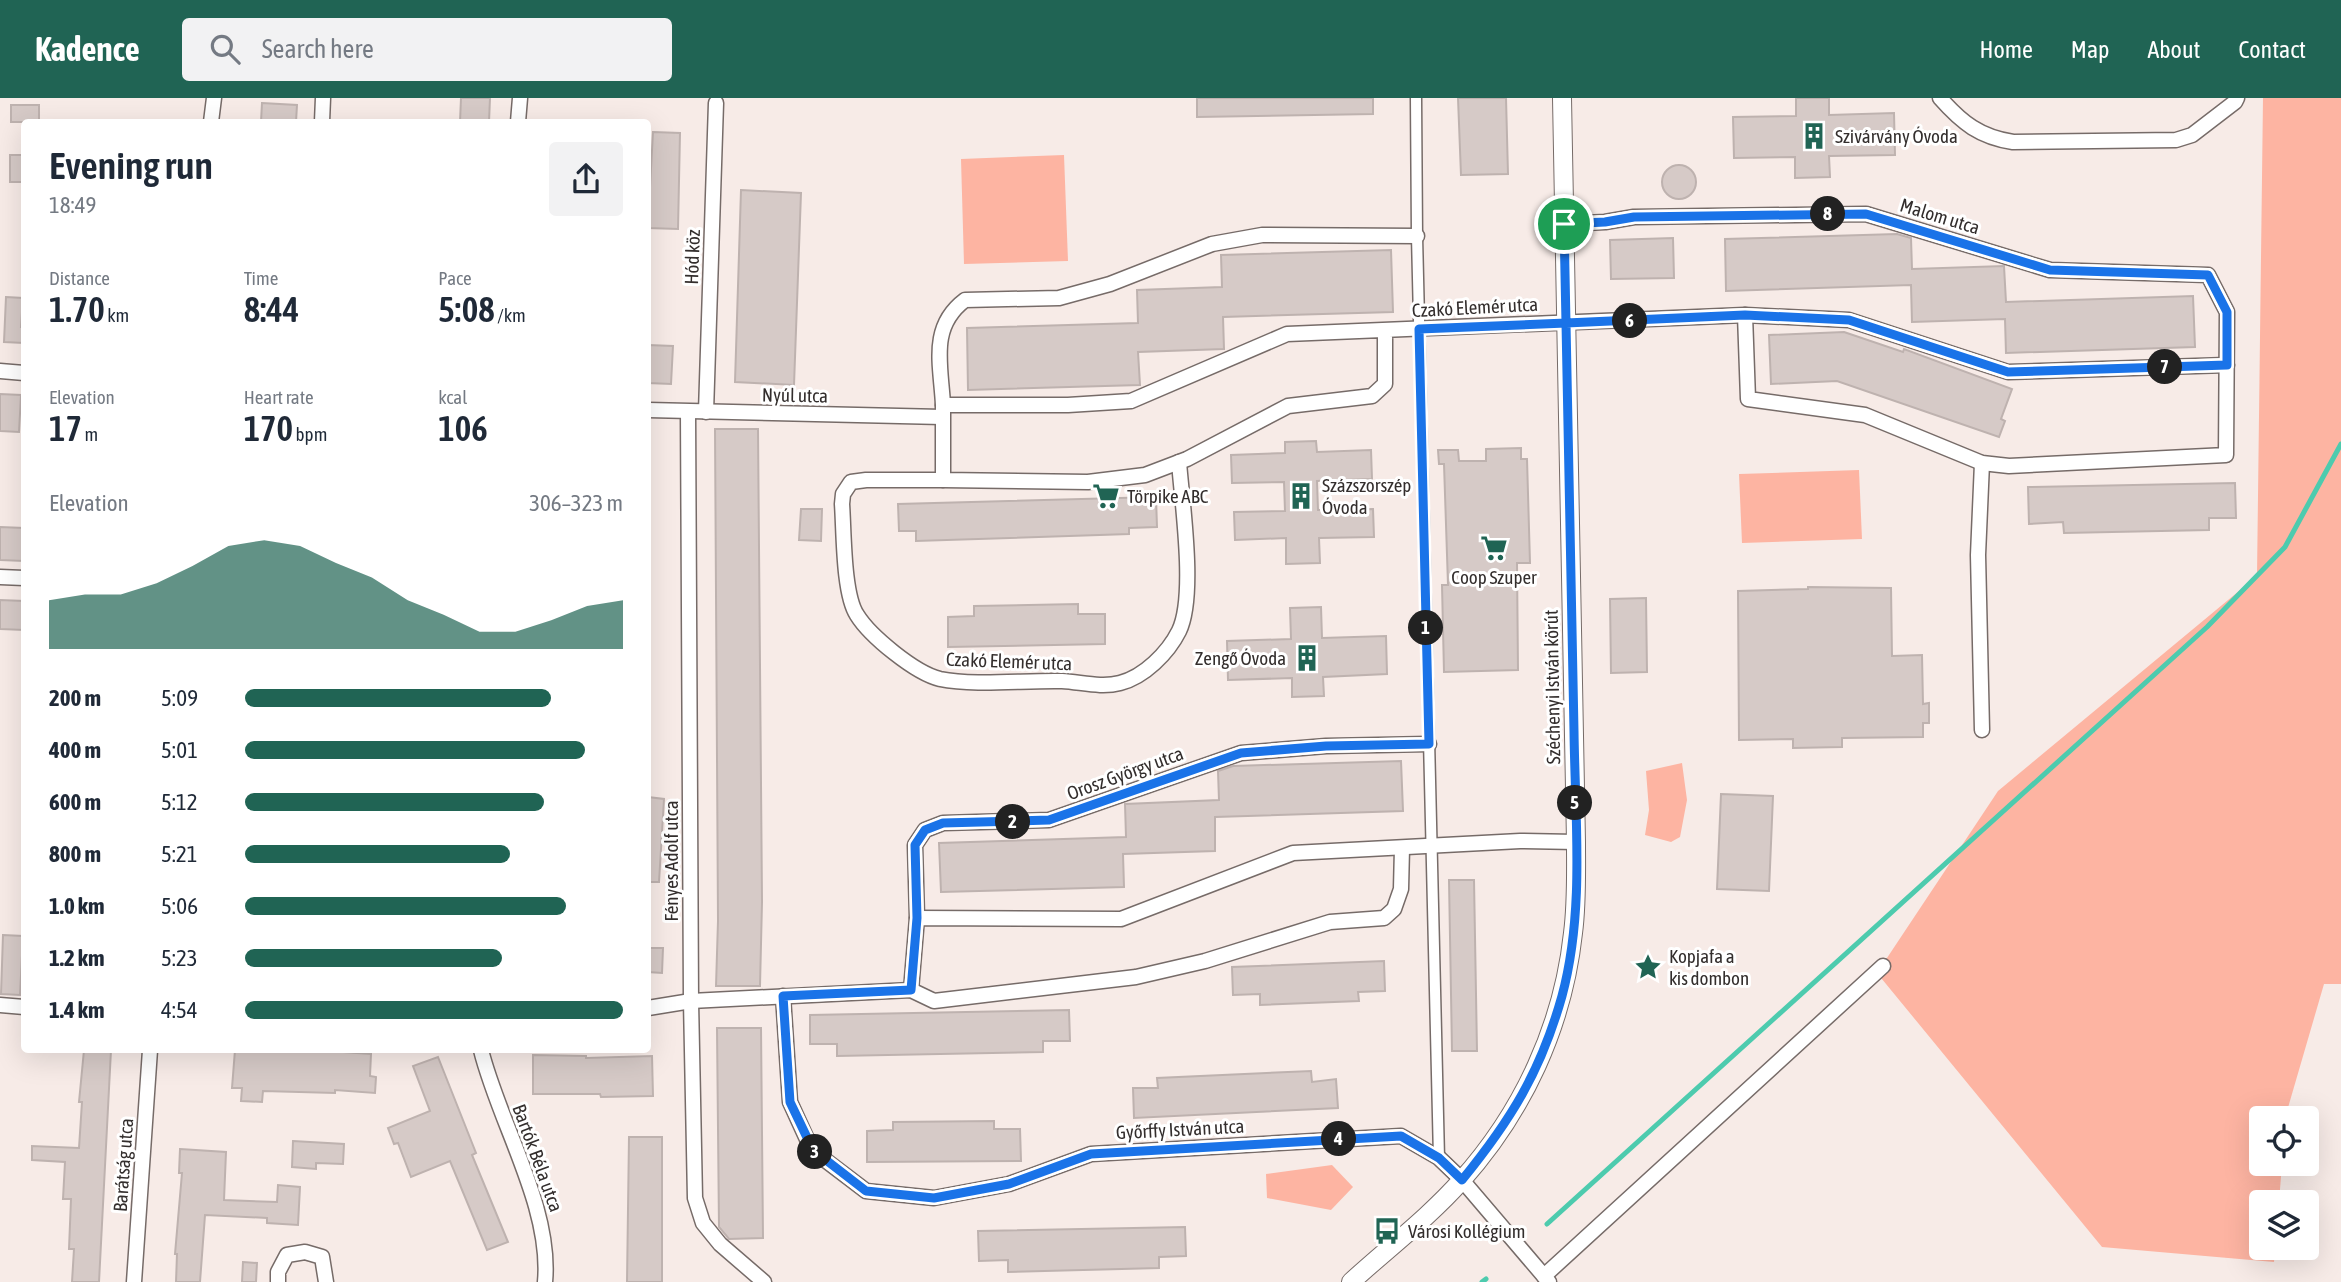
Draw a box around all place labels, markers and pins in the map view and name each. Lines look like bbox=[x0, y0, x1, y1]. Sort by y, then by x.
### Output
building icon: Szivárvány Óvoda bbox=[1799, 121, 1829, 151]
place label: Szivárvány Óvoda bbox=[1835, 125, 1958, 147]
pin bbox=[1534, 194, 1594, 254]
pin: 8 bbox=[1811, 197, 1846, 232]
pin: 6 bbox=[1612, 304, 1648, 339]
pin: 7 bbox=[2148, 350, 2182, 384]
place label: Százszorszép Óvoda bbox=[1322, 474, 1411, 518]
supermarket icon: Törpike ABC bbox=[1091, 481, 1121, 511]
building icon: Százszorszép Óvoda bbox=[1286, 481, 1316, 511]
place label: Törpike ABC bbox=[1127, 485, 1209, 507]
supermarket icon: Coop Szuper bbox=[1479, 533, 1509, 563]
place label: Coop Szuper bbox=[1451, 566, 1537, 588]
pin: 1 bbox=[1408, 610, 1444, 646]
building icon: Zengő Óvoda bbox=[1292, 643, 1322, 673]
place label: Zengő Óvoda bbox=[1195, 647, 1286, 669]
pin: 5 bbox=[1558, 786, 1592, 820]
pin: 2 bbox=[996, 804, 1030, 840]
place label: Kopjafa a kis dombon bbox=[1669, 945, 1749, 989]
place icon: Kopjafa a kis dombon bbox=[1633, 952, 1663, 982]
pin: 4 bbox=[1322, 1122, 1356, 1156]
pin: 3 bbox=[798, 1134, 832, 1170]
bus stop icon: Városi Kollégium bbox=[1372, 1216, 1402, 1246]
place label: Városi Kollégium bbox=[1408, 1220, 1526, 1242]

